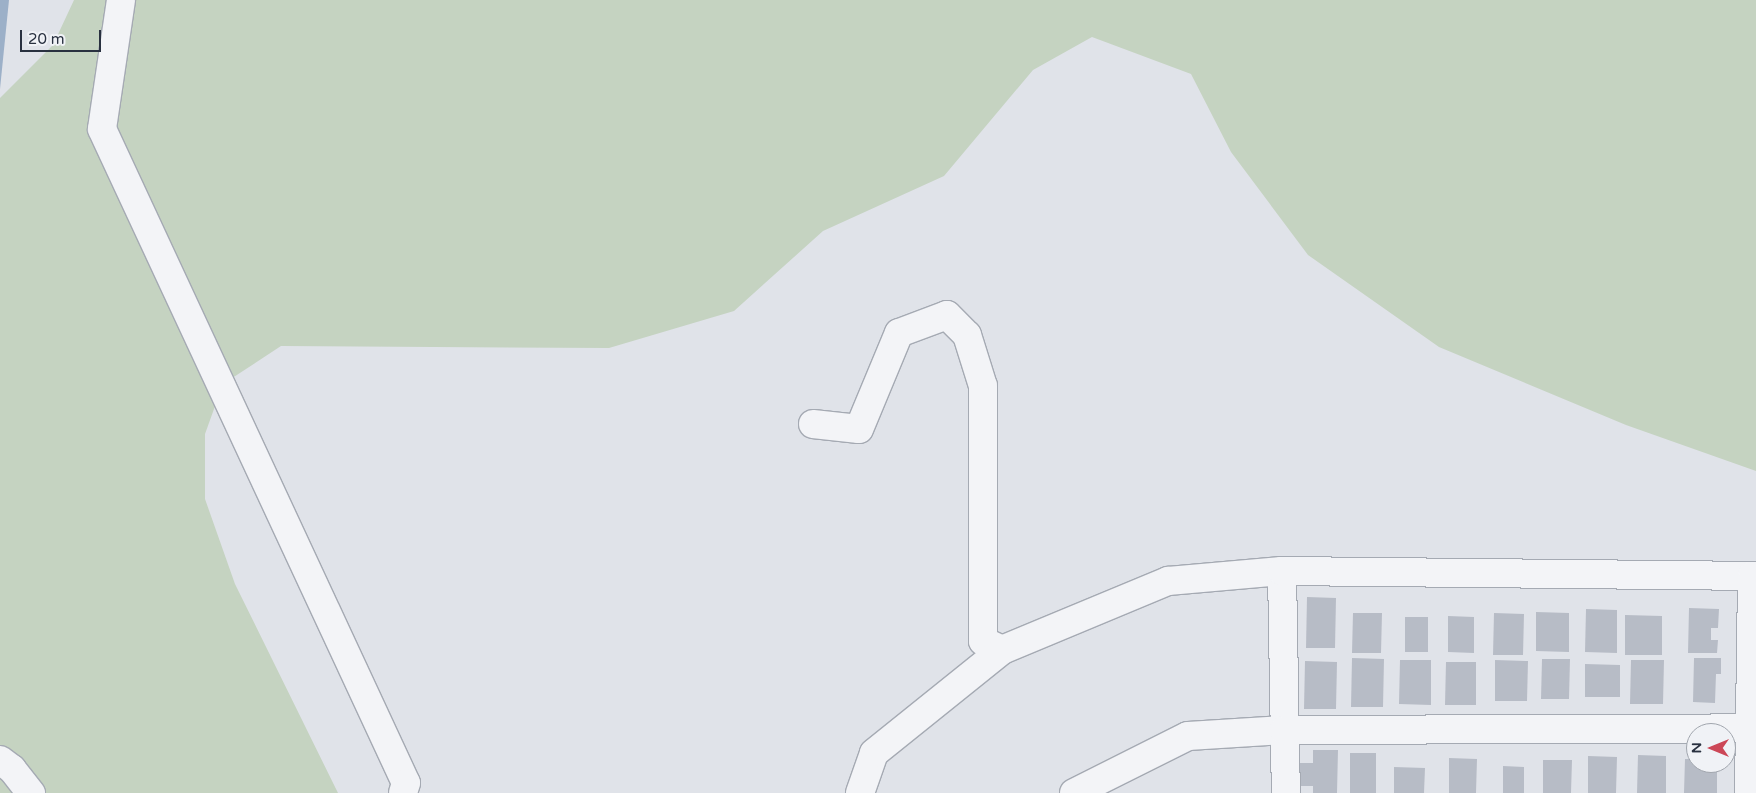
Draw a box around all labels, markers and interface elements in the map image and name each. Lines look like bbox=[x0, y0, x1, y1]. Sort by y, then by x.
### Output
scale bar bbox=[22, 20, 104, 52]
text: 20 m bbox=[28, 30, 65, 48]
north arrow bbox=[1686, 723, 1736, 773]
text: N bbox=[1688, 742, 1705, 754]

